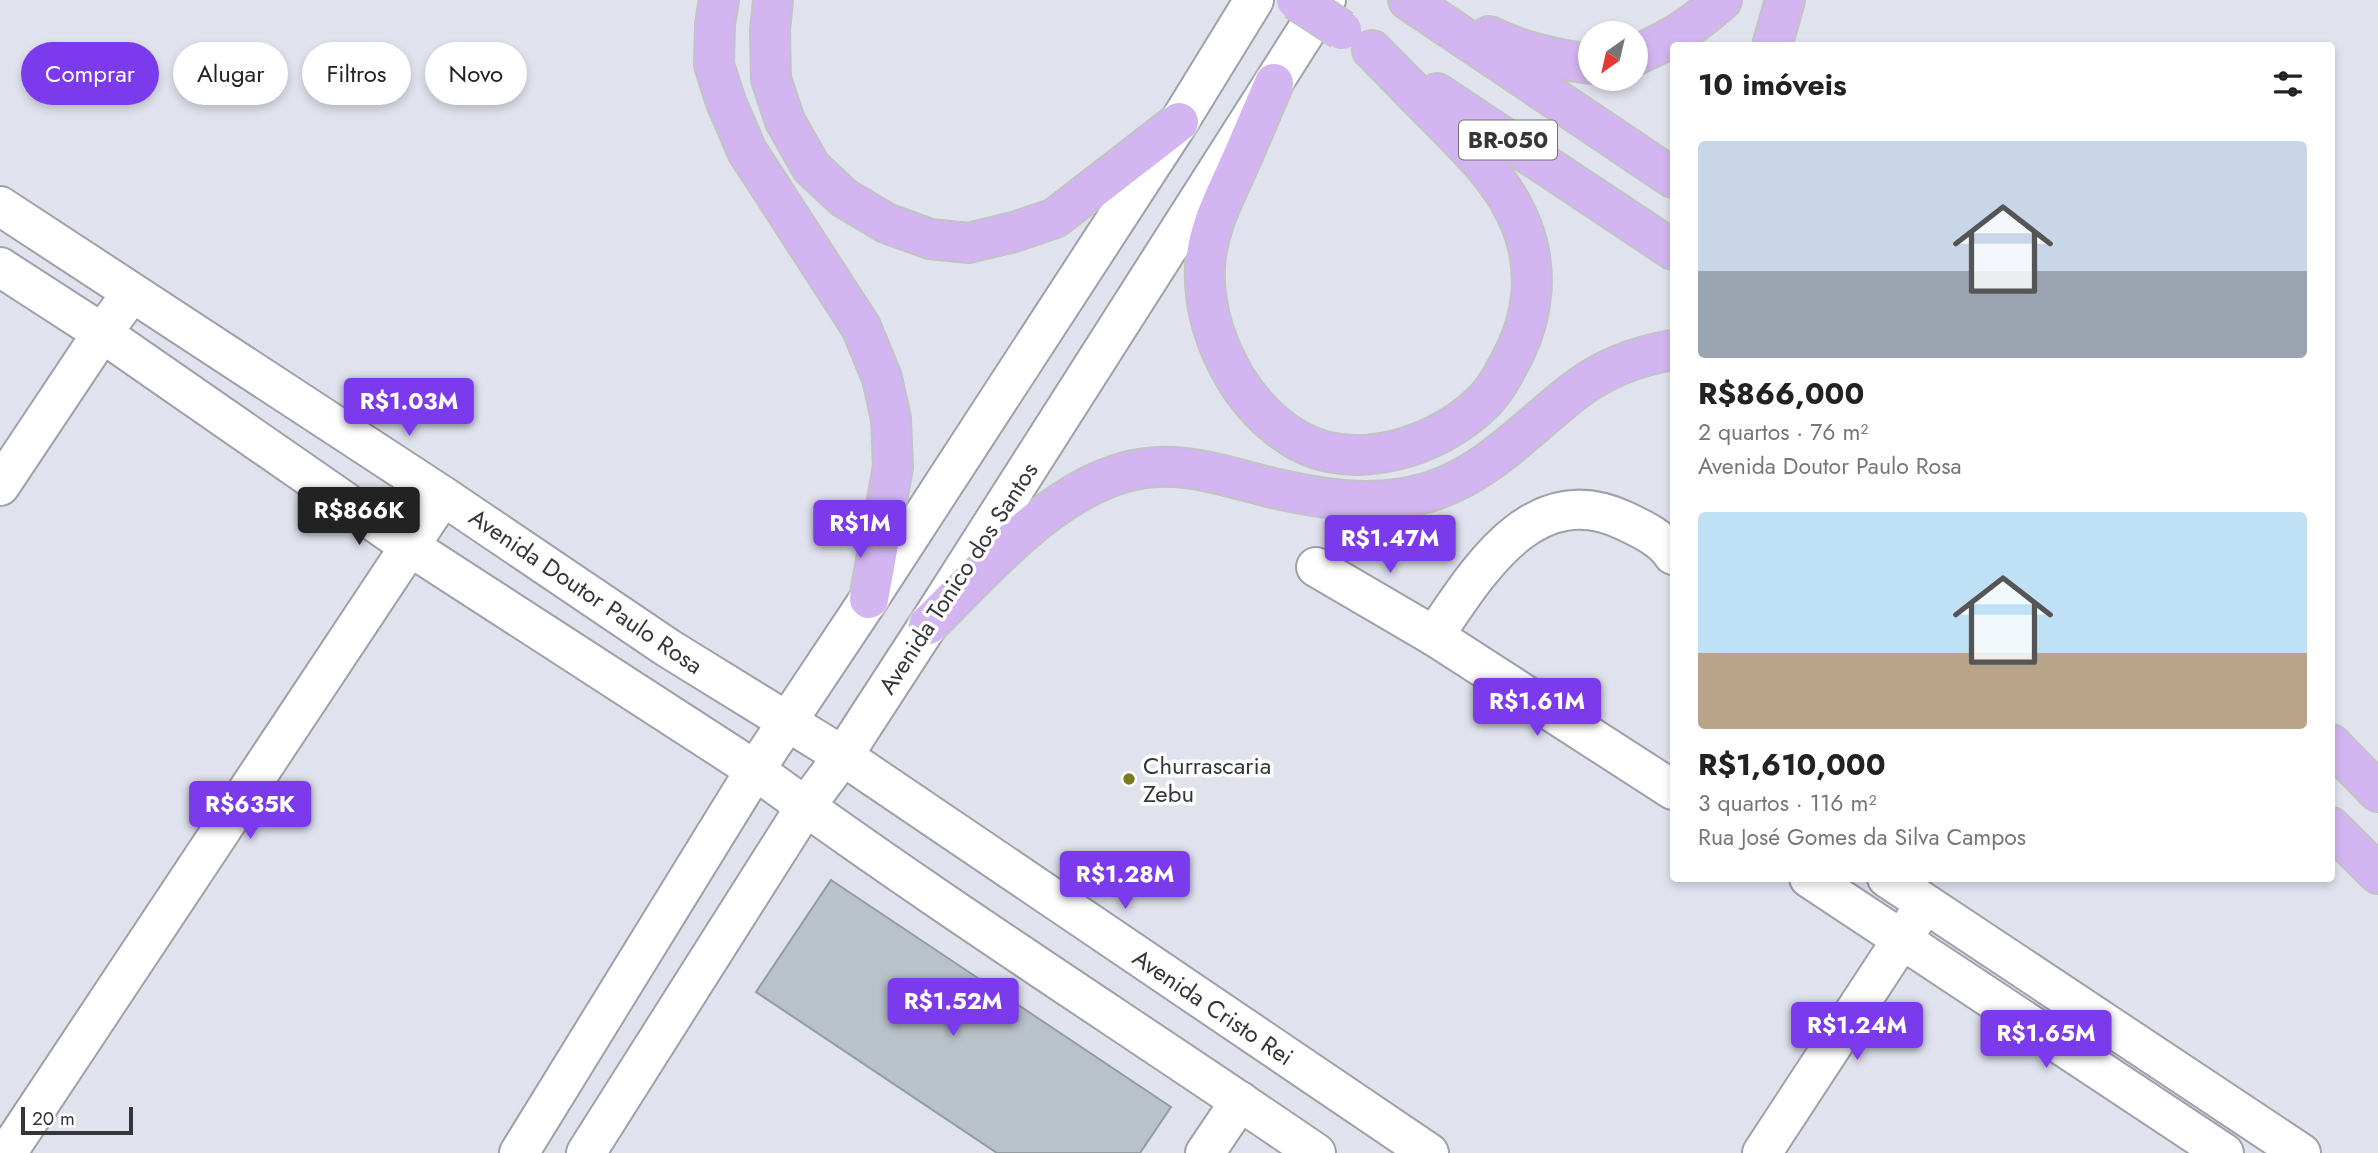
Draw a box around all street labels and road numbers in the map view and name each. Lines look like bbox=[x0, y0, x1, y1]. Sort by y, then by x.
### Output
road number: BR-050 bbox=[1459, 120, 1557, 160]
street label: Avenida Tonico dos Santos bbox=[870, 455, 1046, 701]
street label: Avenida Doutor Paulo Rosa bbox=[462, 500, 710, 682]
street label: Avenida Cristo Rei bbox=[1126, 940, 1300, 1074]

